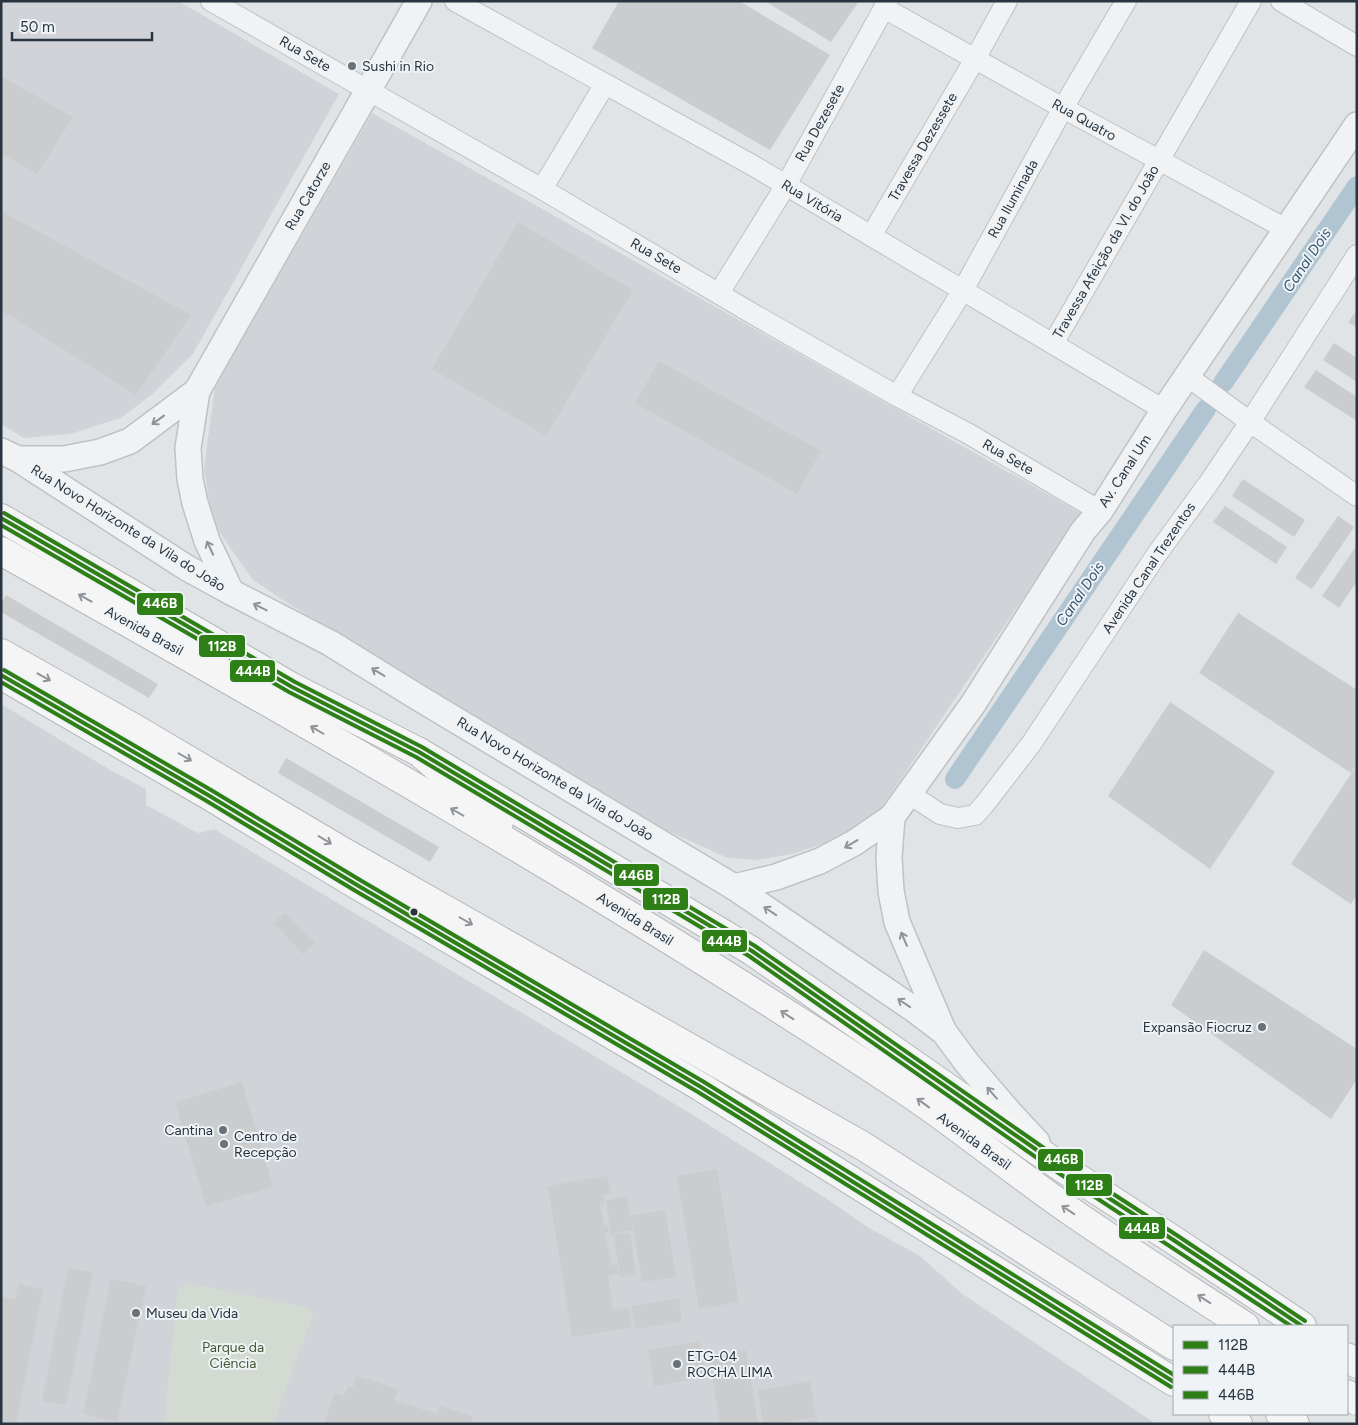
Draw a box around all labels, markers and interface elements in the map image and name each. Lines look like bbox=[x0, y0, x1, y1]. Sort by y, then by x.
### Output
scale bar bbox=[12, 10, 152, 42]
text: 50 m bbox=[20, 18, 55, 36]
street label: Rua Sete bbox=[276, 33, 334, 76]
place label: Sushi in Rio bbox=[362, 58, 434, 75]
marker: Sushi in Rio bbox=[346, 60, 358, 72]
street label: Rua Dezesete bbox=[792, 81, 848, 165]
street label: Travessa Dezessete bbox=[885, 89, 961, 204]
street label: Rua Quatro bbox=[1049, 95, 1119, 145]
street label: Rua Iluminada bbox=[984, 157, 1042, 241]
street label: Rua Catorze bbox=[281, 158, 335, 234]
street label: Travessa Afeição da Vl. do João bbox=[1049, 162, 1163, 342]
street label: Rua Vitória bbox=[778, 176, 846, 226]
water label: Canal Dois bbox=[1279, 225, 1335, 295]
street label: Rua Sete bbox=[627, 235, 685, 278]
one-way arrow bbox=[152, 414, 165, 425]
street label: Av. Canal Um bbox=[1095, 431, 1155, 511]
street label: Rua Sete bbox=[979, 436, 1037, 479]
street label: Rua Novo Horizonte da Vila do João bbox=[28, 461, 228, 595]
street label: Avenida Canal Trezentos bbox=[1099, 499, 1199, 637]
one-way arrow bbox=[205, 541, 214, 556]
water label: Canal Dois bbox=[1052, 559, 1108, 629]
one-way arrow bbox=[78, 592, 92, 602]
line badge: 446B bbox=[136, 592, 184, 616]
text: 446B bbox=[143, 595, 178, 612]
street label: Avenida Brasil bbox=[102, 602, 186, 660]
one-way arrow bbox=[253, 602, 268, 611]
line badge: 112B bbox=[198, 634, 246, 658]
text: 112B bbox=[208, 638, 237, 655]
line badge: 444B bbox=[229, 659, 276, 683]
text: 444B bbox=[235, 663, 271, 680]
one-way arrow bbox=[372, 667, 386, 677]
one-way arrow bbox=[36, 672, 51, 682]
street label: Rua Novo Horizonte da Vila do João bbox=[454, 713, 656, 845]
one-way arrow bbox=[310, 725, 324, 735]
one-way arrow bbox=[177, 753, 191, 763]
one-way arrow bbox=[450, 807, 465, 817]
one-way arrow bbox=[317, 836, 331, 846]
one-way arrow bbox=[845, 839, 859, 849]
line badge: 446B bbox=[613, 863, 660, 887]
text: 446B bbox=[619, 867, 654, 884]
line badge: 112B bbox=[642, 887, 689, 911]
street label: Avenida Brasil bbox=[594, 889, 676, 949]
text: 112B bbox=[652, 891, 681, 908]
one-way arrow bbox=[764, 906, 778, 916]
unlabelled marker bbox=[409, 907, 419, 917]
one-way arrow bbox=[458, 916, 473, 926]
line badge: 444B bbox=[701, 929, 748, 953]
one-way arrow bbox=[899, 932, 909, 947]
text: 444B bbox=[706, 933, 742, 950]
one-way arrow bbox=[898, 998, 912, 1008]
one-way arrow bbox=[780, 1010, 794, 1020]
place label: Expansão Fiocruz bbox=[1143, 1019, 1252, 1036]
marker: Expansão Fiocruz bbox=[1256, 1021, 1268, 1033]
one-way arrow bbox=[987, 1087, 998, 1100]
one-way arrow bbox=[917, 1098, 930, 1109]
street label: Avenida Brasil bbox=[934, 1108, 1014, 1174]
place label: Cantina bbox=[164, 1122, 213, 1139]
marker: Cantina bbox=[217, 1124, 229, 1136]
place label: Centro de Recepção bbox=[234, 1128, 297, 1161]
marker: Centro de Recepção bbox=[218, 1138, 230, 1150]
line badge: 446B bbox=[1037, 1148, 1084, 1172]
text: 446B bbox=[1044, 1151, 1079, 1168]
line badge: 112B bbox=[1065, 1173, 1113, 1197]
text: 112B bbox=[1075, 1177, 1104, 1194]
one-way arrow bbox=[1062, 1205, 1076, 1215]
line badge: 444B bbox=[1118, 1216, 1166, 1240]
text: 444B bbox=[1124, 1220, 1160, 1237]
one-way arrow bbox=[1197, 1294, 1211, 1305]
place label: Museu da Vida bbox=[146, 1305, 238, 1322]
marker: Museu da Vida bbox=[130, 1307, 142, 1319]
legend bbox=[1173, 1325, 1348, 1415]
text: 112B bbox=[1218, 1336, 1248, 1354]
park label: Parque da Ciência bbox=[202, 1339, 264, 1372]
place label: ETG-04 ROCHA LIMA bbox=[687, 1348, 773, 1381]
marker: ETG-04 ROCHA LIMA bbox=[671, 1358, 683, 1370]
text: 444B bbox=[1218, 1361, 1255, 1379]
text: 446B bbox=[1218, 1386, 1254, 1404]

